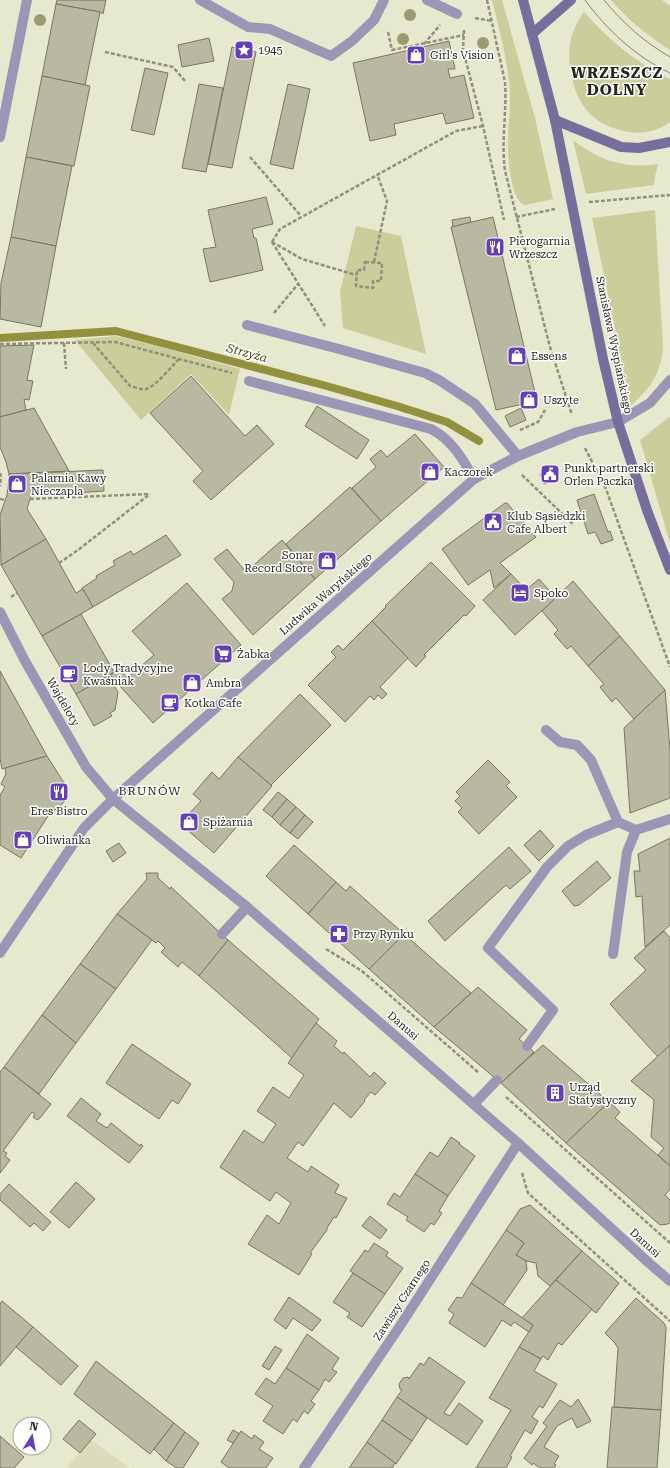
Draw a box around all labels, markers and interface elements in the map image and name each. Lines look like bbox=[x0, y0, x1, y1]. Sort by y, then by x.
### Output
place icon: 1945 bbox=[233, 39, 255, 61]
place label: 1945 bbox=[258, 44, 283, 57]
shop icon: Girl's Vision bbox=[405, 44, 427, 66]
place label: Girl's Vision bbox=[430, 49, 494, 62]
district label: WRZESZCZ DOLNY bbox=[571, 64, 663, 99]
place label: Pierogarnia Wrzeszcz bbox=[509, 235, 570, 261]
restaurant icon: Pierogarnia Wrzeszcz bbox=[484, 236, 506, 258]
street label: Stanisława Wyspiańskiego bbox=[593, 275, 635, 415]
water label: Strzyża bbox=[224, 341, 269, 365]
shop icon: Essens bbox=[506, 345, 528, 367]
place label: Essens bbox=[531, 350, 567, 363]
shop icon: Uszyte bbox=[518, 389, 540, 411]
place label: Uszyte bbox=[543, 394, 579, 407]
shop icon: Kaczorek bbox=[419, 461, 441, 483]
place label: Punkt partnerski Orlen Paczka bbox=[564, 462, 655, 488]
public building icon: Punkt partnerski Orlen Paczka bbox=[539, 463, 561, 485]
place label: Kaczorek bbox=[444, 466, 493, 479]
place label: Palarnia Kawy Nieczapla bbox=[31, 472, 107, 498]
shop icon: Palarnia Kawy Nieczapla bbox=[6, 473, 28, 495]
place label: Klub Sąsiedzki Cafe Albert bbox=[507, 510, 586, 536]
public building icon: Klub Sąsiedzki Cafe Albert bbox=[482, 511, 504, 533]
place label: Sonar Record Store bbox=[244, 549, 313, 575]
street label: Ludwika Waryńskiego bbox=[277, 550, 375, 638]
shop icon: Sonar Record Store bbox=[316, 550, 338, 572]
hotel icon: Spoko bbox=[509, 582, 531, 604]
place label: Spoko bbox=[534, 587, 568, 600]
supermarket icon: Żabka bbox=[212, 643, 234, 665]
place label: Żabka bbox=[237, 647, 270, 661]
place label: Lody Tradycyjne Kwaśniak bbox=[83, 662, 173, 688]
cafe icon: Lody Tradycyjne Kwaśniak bbox=[58, 663, 80, 685]
shop icon: Ambra bbox=[181, 672, 203, 694]
street label: Wajdeloty bbox=[44, 675, 82, 729]
place label: Ambra bbox=[206, 677, 241, 690]
cafe icon: Kotka Cafe bbox=[159, 692, 181, 714]
place label: Kotka Cafe bbox=[184, 697, 242, 710]
restaurant icon: Eres Bistro bbox=[48, 781, 70, 803]
district label: BRUNÓW bbox=[119, 784, 181, 798]
place label: Eres Bistro bbox=[31, 805, 88, 818]
shop icon: Spiżarnia bbox=[178, 811, 200, 833]
place label: Spiżarnia bbox=[203, 816, 253, 829]
shop icon: Oliwianka bbox=[12, 829, 34, 851]
place label: Oliwianka bbox=[37, 834, 91, 847]
pharmacy icon: Przy Rynku bbox=[328, 923, 350, 945]
place label: Przy Rynku bbox=[353, 928, 414, 941]
street label: Danusi bbox=[385, 1009, 422, 1043]
place label: Urząd Statystyczny bbox=[569, 1081, 637, 1107]
building icon: Urząd Statystyczny bbox=[544, 1082, 566, 1104]
street label: Danusi bbox=[627, 1226, 663, 1261]
street label: Zawiszy Czarnego bbox=[371, 1257, 433, 1343]
north arrow bbox=[12, 1416, 52, 1456]
text: N bbox=[28, 1419, 40, 1434]

